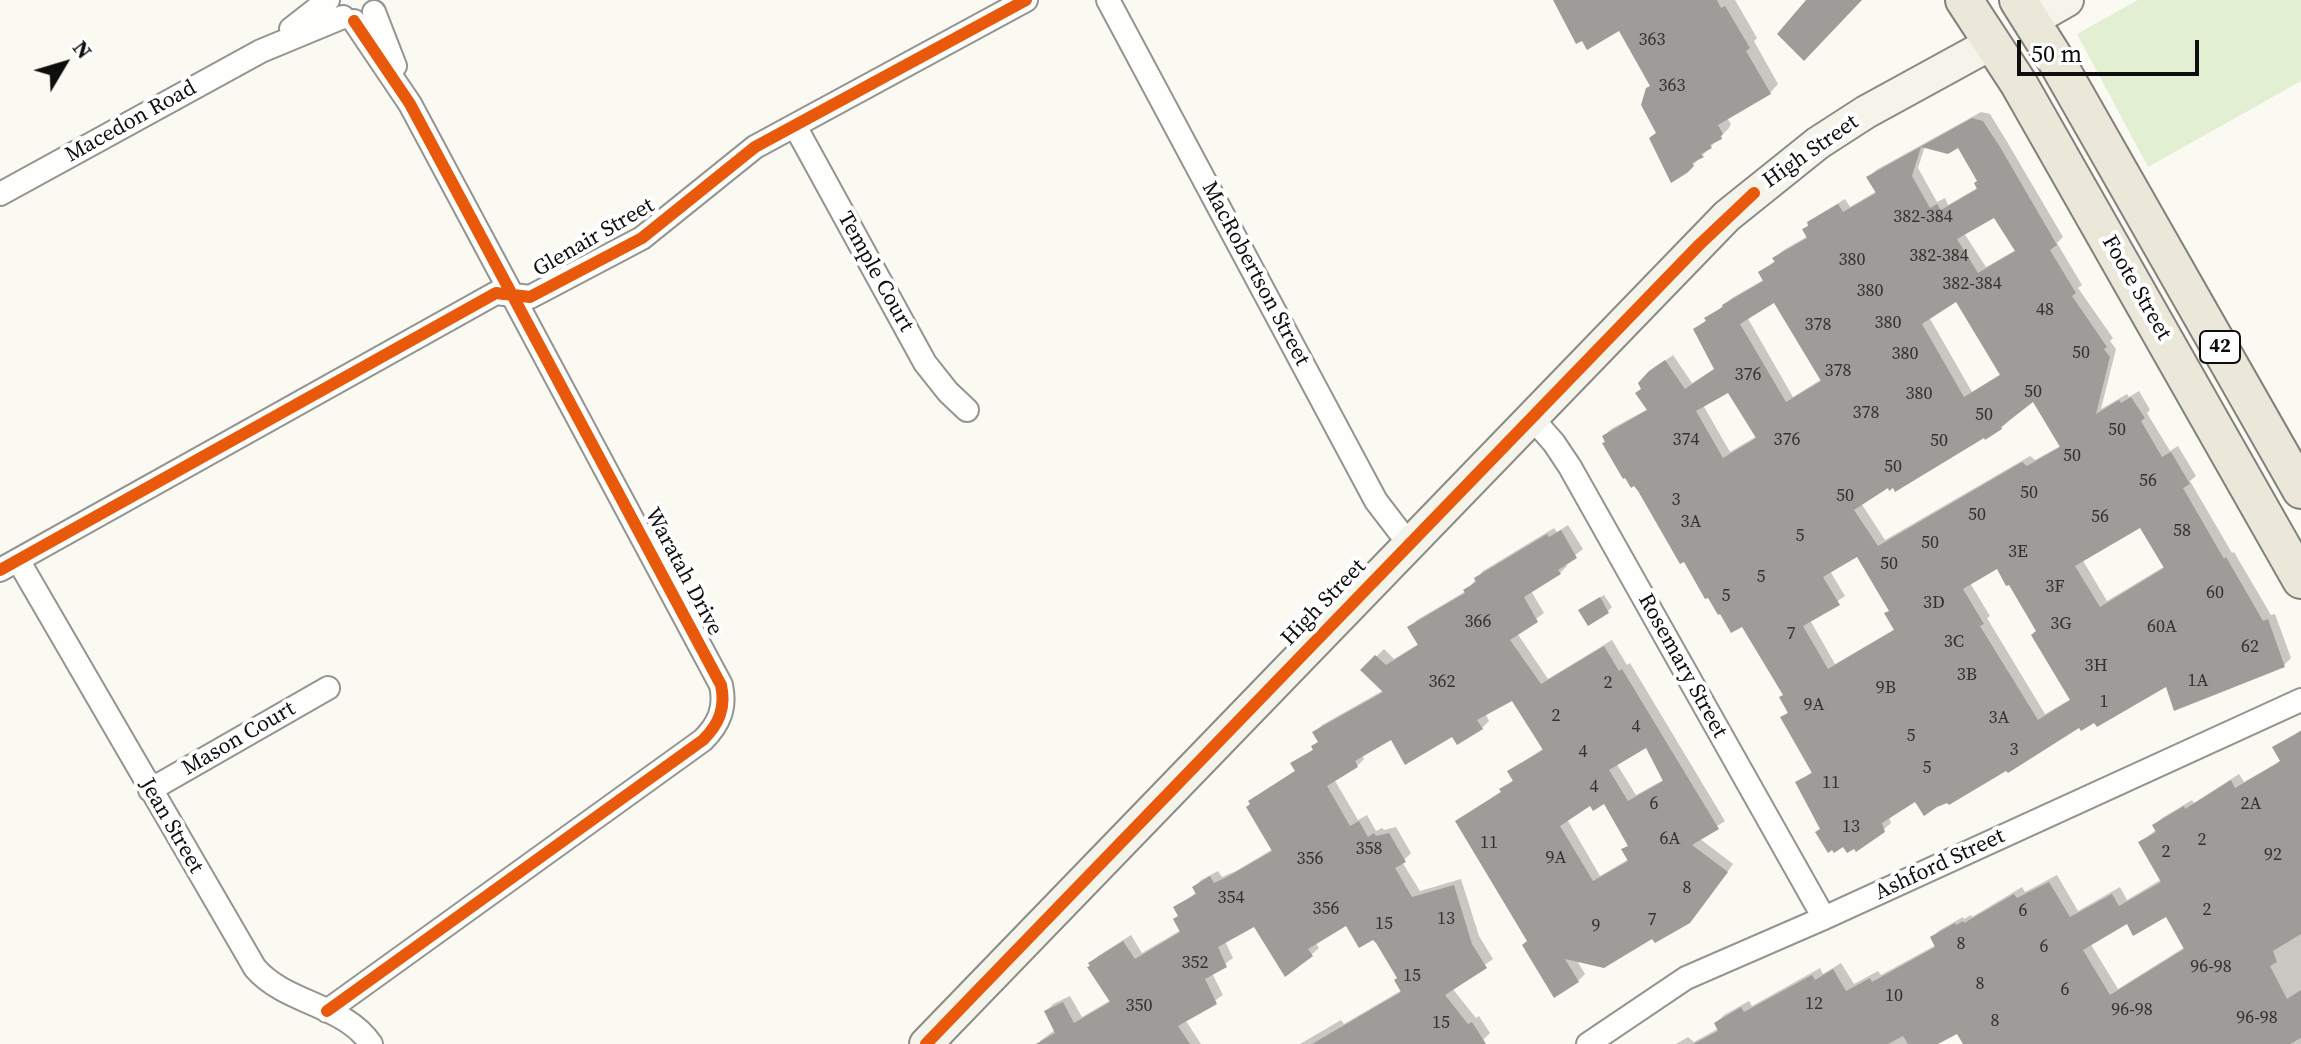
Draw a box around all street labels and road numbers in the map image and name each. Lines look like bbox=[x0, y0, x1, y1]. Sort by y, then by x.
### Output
street label: Macedon Road bbox=[61, 75, 201, 169]
street label: High Street bbox=[1758, 110, 1864, 194]
street label: MacRobertson Street bbox=[1195, 177, 1315, 371]
street label: Glenair Street bbox=[529, 193, 659, 283]
street label: Temple Court bbox=[831, 207, 919, 337]
street label: Foote Street bbox=[2096, 231, 2176, 345]
road number: 42 bbox=[2200, 331, 2240, 363]
street label: Waratah Drive bbox=[638, 504, 728, 640]
street label: High Street bbox=[1276, 554, 1372, 652]
street label: Rosemary Street bbox=[1632, 589, 1732, 743]
street label: Mason Court bbox=[178, 696, 300, 782]
street label: Jean Street bbox=[133, 774, 209, 878]
street label: Ashford Street bbox=[1871, 823, 2009, 907]

